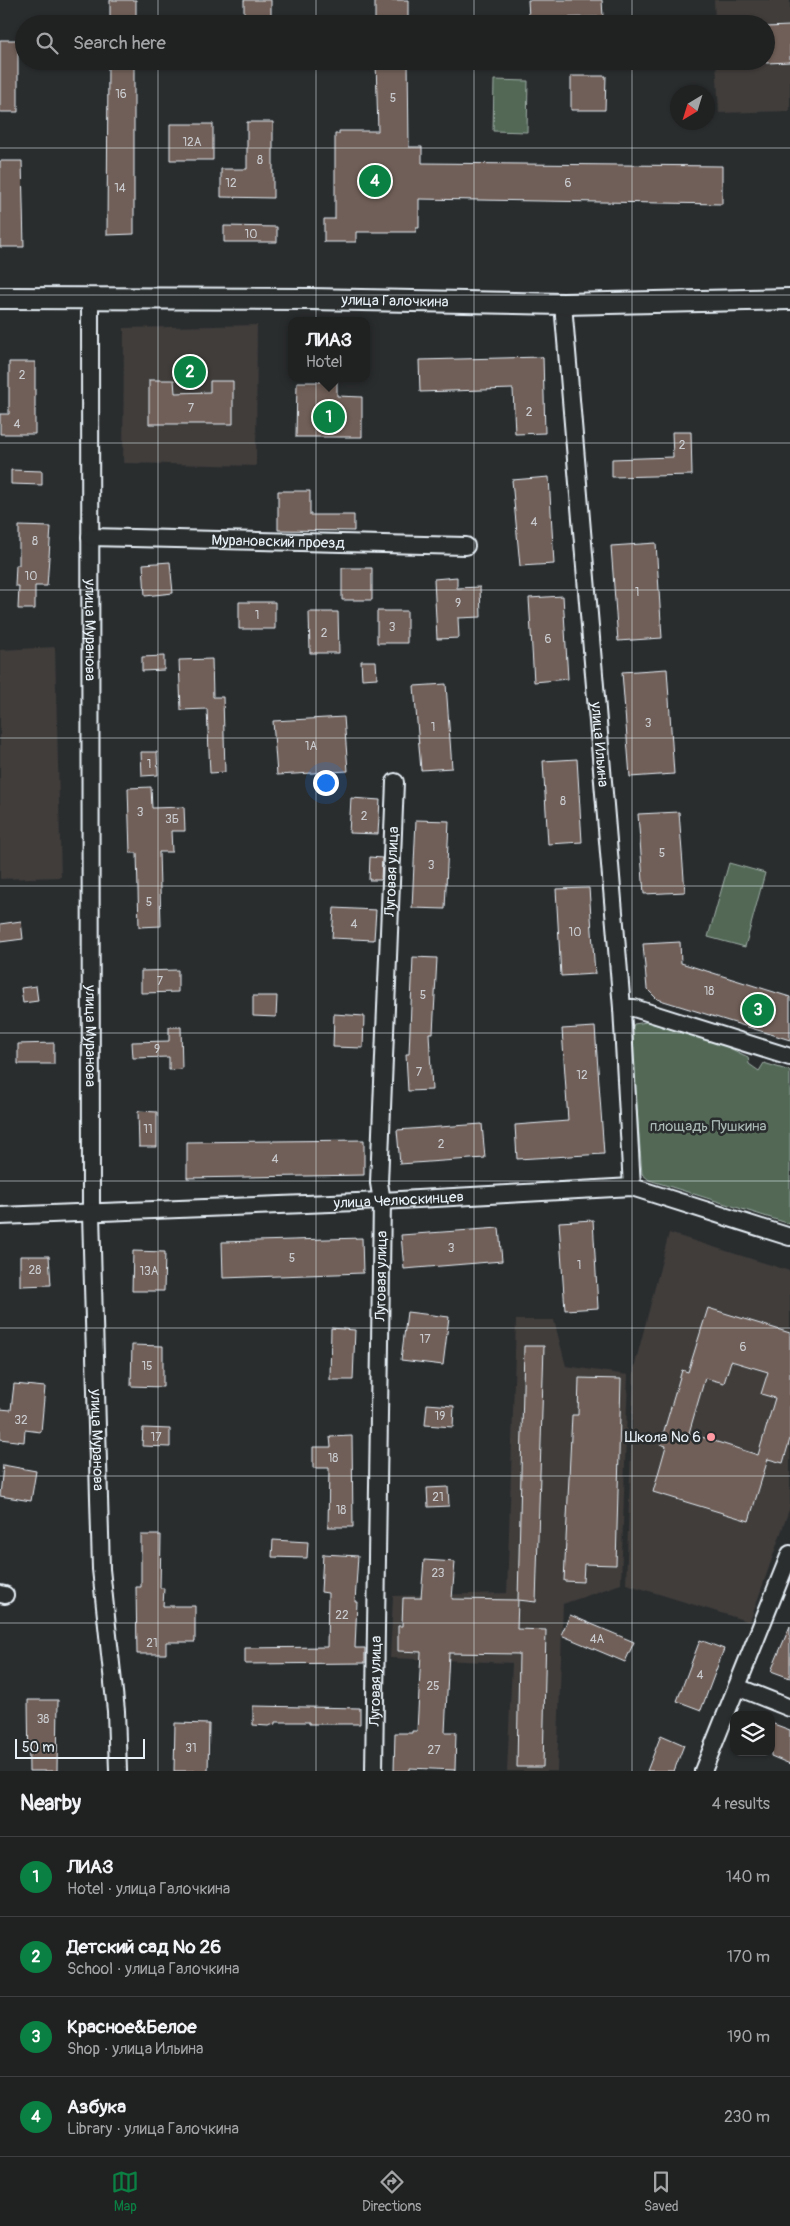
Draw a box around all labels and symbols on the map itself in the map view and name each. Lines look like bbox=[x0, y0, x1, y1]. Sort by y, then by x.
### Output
north arrow bbox=[670, 85, 715, 130]
house number: 16 bbox=[115, 87, 127, 102]
house number: 5 bbox=[390, 91, 396, 106]
house number: 12А bbox=[182, 135, 202, 150]
house number: 8 bbox=[257, 153, 263, 168]
pin: 4 bbox=[359, 162, 391, 200]
house number: 12 bbox=[225, 176, 237, 191]
house number: 6 bbox=[565, 176, 572, 191]
house number: 14 bbox=[114, 181, 126, 196]
house number: 10 bbox=[245, 227, 257, 242]
street label: улица Галочкина bbox=[340, 291, 449, 312]
pin: 2 bbox=[174, 353, 206, 391]
house number: 2 bbox=[19, 368, 26, 383]
pin: 1 bbox=[313, 398, 345, 436]
house number: 7 bbox=[188, 401, 195, 416]
house number: 2 bbox=[526, 405, 533, 420]
house number: 4 bbox=[14, 417, 21, 432]
house number: 2 bbox=[679, 438, 686, 453]
house number: 4 bbox=[531, 515, 538, 530]
street label: Мурановский проезд bbox=[211, 531, 345, 553]
house number: 8 bbox=[32, 534, 38, 549]
house number: 10 bbox=[25, 569, 37, 584]
street label: улица Муранова bbox=[80, 578, 99, 681]
house number: 1 bbox=[635, 585, 639, 600]
house number: 9 bbox=[455, 596, 461, 611]
house number: 1 bbox=[255, 608, 259, 623]
house number: 3 bbox=[389, 620, 396, 635]
house number: 2 bbox=[321, 626, 328, 641]
house number: 6 bbox=[545, 632, 552, 647]
street label: улица Ильина bbox=[586, 700, 612, 788]
house number: 3 bbox=[645, 716, 652, 731]
house number: 1 bbox=[431, 720, 435, 735]
house number: 1А bbox=[305, 739, 317, 754]
house number: 1 bbox=[147, 757, 151, 772]
your location bbox=[313, 770, 339, 796]
house number: 8 bbox=[560, 794, 566, 809]
house number: 3 bbox=[137, 805, 144, 820]
house number: 2 bbox=[361, 809, 368, 824]
house number: 3Б bbox=[165, 812, 179, 827]
street label: Луговая улица bbox=[381, 826, 403, 918]
house number: 5 bbox=[659, 846, 665, 861]
house number: 3 bbox=[428, 858, 435, 873]
house number: 5 bbox=[146, 895, 152, 910]
house number: 4 bbox=[351, 917, 358, 932]
house number: 10 bbox=[569, 925, 581, 940]
house number: 7 bbox=[157, 974, 164, 989]
street label: улица Муранова bbox=[81, 984, 100, 1087]
house number: 18 bbox=[704, 984, 714, 999]
house number: 5 bbox=[420, 988, 426, 1003]
pin: 3 bbox=[742, 991, 774, 1029]
house number: 9 bbox=[154, 1042, 160, 1057]
house number: 7 bbox=[416, 1065, 423, 1080]
house number: 12 bbox=[576, 1068, 588, 1083]
park label: площадь Пушкина bbox=[650, 1117, 766, 1136]
house number: 11 bbox=[143, 1122, 153, 1137]
house number: 2 bbox=[438, 1137, 445, 1152]
house number: 4 bbox=[272, 1152, 279, 1167]
street label: улица Челюскинцев bbox=[332, 1187, 464, 1213]
street label: Луговая улица bbox=[371, 1231, 392, 1323]
house number: 3 bbox=[448, 1241, 455, 1256]
house number: 5 bbox=[289, 1251, 295, 1266]
house number: 1 bbox=[577, 1258, 581, 1273]
house number: 28 bbox=[29, 1263, 41, 1278]
house number: 13А bbox=[139, 1264, 159, 1279]
house number: 17 bbox=[419, 1332, 431, 1347]
house number: 6 bbox=[740, 1340, 747, 1355]
house number: 15 bbox=[141, 1359, 153, 1374]
street label: улица Муранова bbox=[86, 1388, 108, 1491]
house number: 19 bbox=[435, 1409, 445, 1424]
house number: 32 bbox=[14, 1413, 28, 1428]
place label: Школа № 6 bbox=[625, 1428, 701, 1447]
house number: 17 bbox=[150, 1430, 162, 1445]
marker: Школа № 6 bbox=[705, 1431, 717, 1443]
house number: 18 bbox=[328, 1451, 338, 1466]
house number: 21 bbox=[432, 1490, 444, 1505]
house number: 18 bbox=[336, 1503, 346, 1518]
house number: 23 bbox=[431, 1566, 445, 1581]
house number: 22 bbox=[335, 1608, 349, 1623]
house number: 4А bbox=[590, 1632, 605, 1647]
house number: 21 bbox=[146, 1636, 158, 1651]
street label: Луговая улица bbox=[366, 1636, 386, 1727]
house number: 4 bbox=[697, 1668, 704, 1683]
house number: 25 bbox=[426, 1679, 440, 1694]
house number: 38 bbox=[37, 1712, 49, 1727]
scale bar bbox=[15, 1736, 145, 1759]
house number: 31 bbox=[185, 1741, 197, 1756]
house number: 27 bbox=[427, 1743, 441, 1758]

